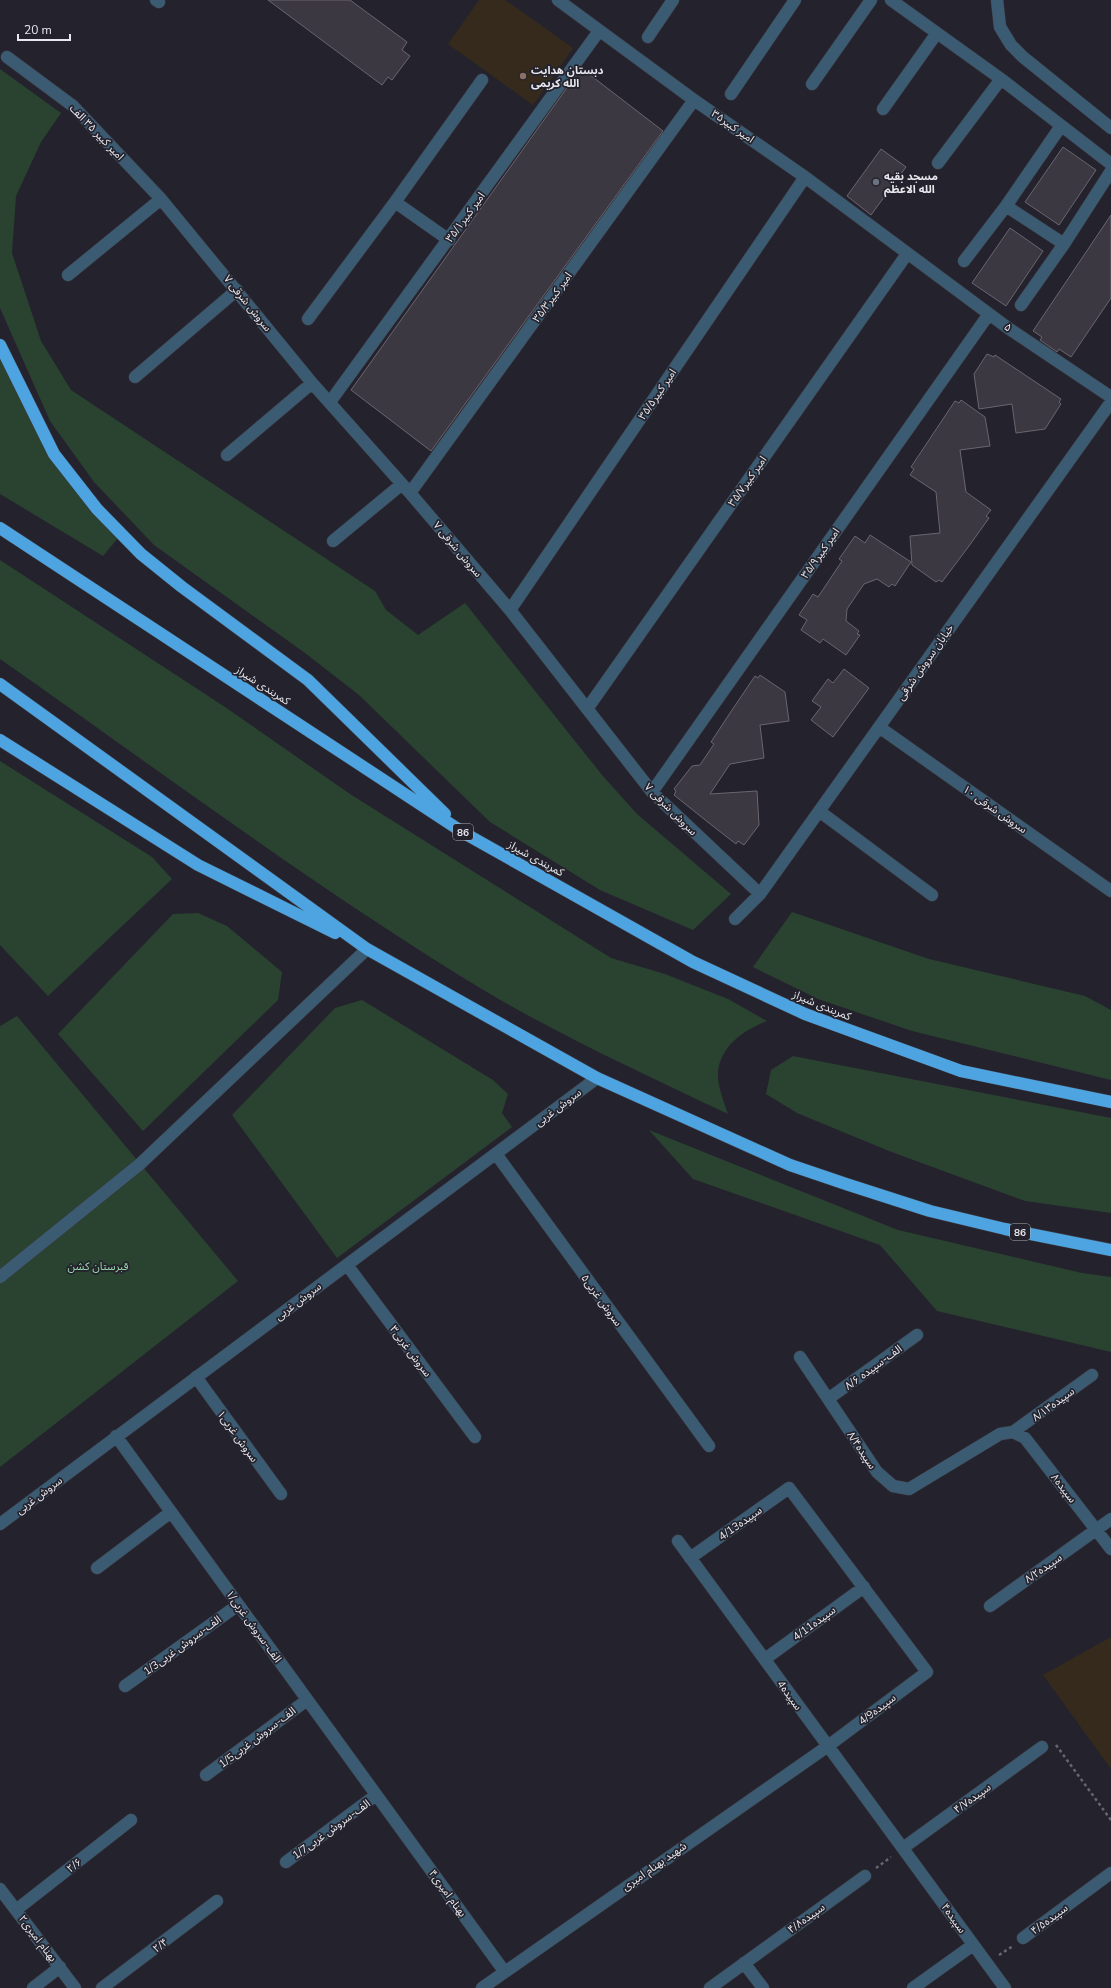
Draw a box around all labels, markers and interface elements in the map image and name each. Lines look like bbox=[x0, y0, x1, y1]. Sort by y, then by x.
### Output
scale bar bbox=[18, 16, 70, 42]
text: 20 m bbox=[24, 22, 52, 38]
place label: دبستان هدایت الله کریمی bbox=[531, 63, 604, 91]
marker: دبستان هدایت الله کریمی bbox=[518, 71, 528, 81]
street label: امیر کبیر ۳۵ الف bbox=[66, 101, 127, 164]
street label: امیر کبیر۳۵ bbox=[708, 106, 757, 147]
place label: مسجد بقیه الله الاعظم bbox=[884, 169, 938, 198]
marker: مسجد بقیه الله الاعظم bbox=[871, 177, 881, 187]
street label: امیر کبیر۳۵/۱ bbox=[442, 189, 489, 245]
street label: امیر کبیر۳۵/۳ bbox=[529, 269, 576, 325]
street label: سروش شرقی ۷ bbox=[220, 272, 275, 335]
street label: ۵ bbox=[1001, 319, 1015, 335]
street label: امیر کبیر۳۵/۵ bbox=[635, 366, 680, 423]
street label: امیر کبیر۳۵/۷ bbox=[725, 453, 770, 510]
street label: سروش شرقی ۷ bbox=[430, 518, 486, 581]
street label: امیر کبیر۳۵/۹ bbox=[798, 525, 843, 582]
street label: خیابان سروش شرقی bbox=[893, 621, 958, 703]
street label: کمربندی شیراز bbox=[232, 662, 293, 709]
street label: سروش شرقی ۷ bbox=[641, 780, 701, 839]
street label: سروش شرقی ۱۰ bbox=[960, 782, 1030, 837]
road number: 86 bbox=[453, 824, 473, 840]
street label: کمربندی شیراز bbox=[504, 836, 567, 880]
street label: کمربندی شیراز bbox=[789, 986, 854, 1024]
street label: سروش غربی bbox=[532, 1085, 585, 1130]
road number: 86 bbox=[1010, 1224, 1030, 1240]
park label: قبرستان کشن bbox=[68, 1259, 129, 1274]
street label: سروش غربی۵ bbox=[578, 1271, 626, 1330]
street label: سروش غربی bbox=[272, 1279, 325, 1324]
street label: سروش غربی۳ bbox=[386, 1322, 435, 1380]
street label: ۸/۶ الف-سپیده bbox=[841, 1341, 905, 1393]
street label: سپیده۸/۱۳ bbox=[1029, 1384, 1078, 1425]
street label: سروش غربی۱ bbox=[214, 1407, 262, 1466]
street label: سپیده۸/۴ bbox=[843, 1428, 880, 1473]
street label: سپیده۸ bbox=[1047, 1471, 1080, 1506]
street label: سروش غربی bbox=[13, 1473, 66, 1518]
street label: 4/13سپیده bbox=[715, 1503, 765, 1544]
street label: سپیده۸/۲ bbox=[1021, 1550, 1065, 1587]
street label: ۱/الف-سروش غربی bbox=[222, 1587, 285, 1666]
street label: 4/11سپیده bbox=[790, 1602, 839, 1644]
street label: 1/3الف-سروش غربی bbox=[140, 1612, 224, 1679]
street label: 4سپیده bbox=[774, 1677, 806, 1714]
street label: 4/9سپیده bbox=[855, 1690, 900, 1729]
street label: 1/5الف-سروش غربی bbox=[216, 1703, 299, 1771]
street label: سپیده۴/۷ bbox=[951, 1780, 994, 1817]
street label: 1/7الف-سروش غربی bbox=[289, 1796, 373, 1863]
street label: شهید بهنام امیری bbox=[619, 1838, 690, 1894]
street label: ۲/۶ bbox=[64, 1855, 85, 1876]
street label: بهنام امیری۴ bbox=[425, 1867, 470, 1920]
street label: سپیده۴/۸ bbox=[785, 1900, 828, 1937]
street label: سپیده۴ bbox=[938, 1900, 970, 1937]
street label: سپیده۴/۵ bbox=[1028, 1900, 1071, 1938]
street label: بهنام امیری۲ bbox=[15, 1912, 60, 1965]
street label: ۲/۴ bbox=[150, 1935, 171, 1956]

